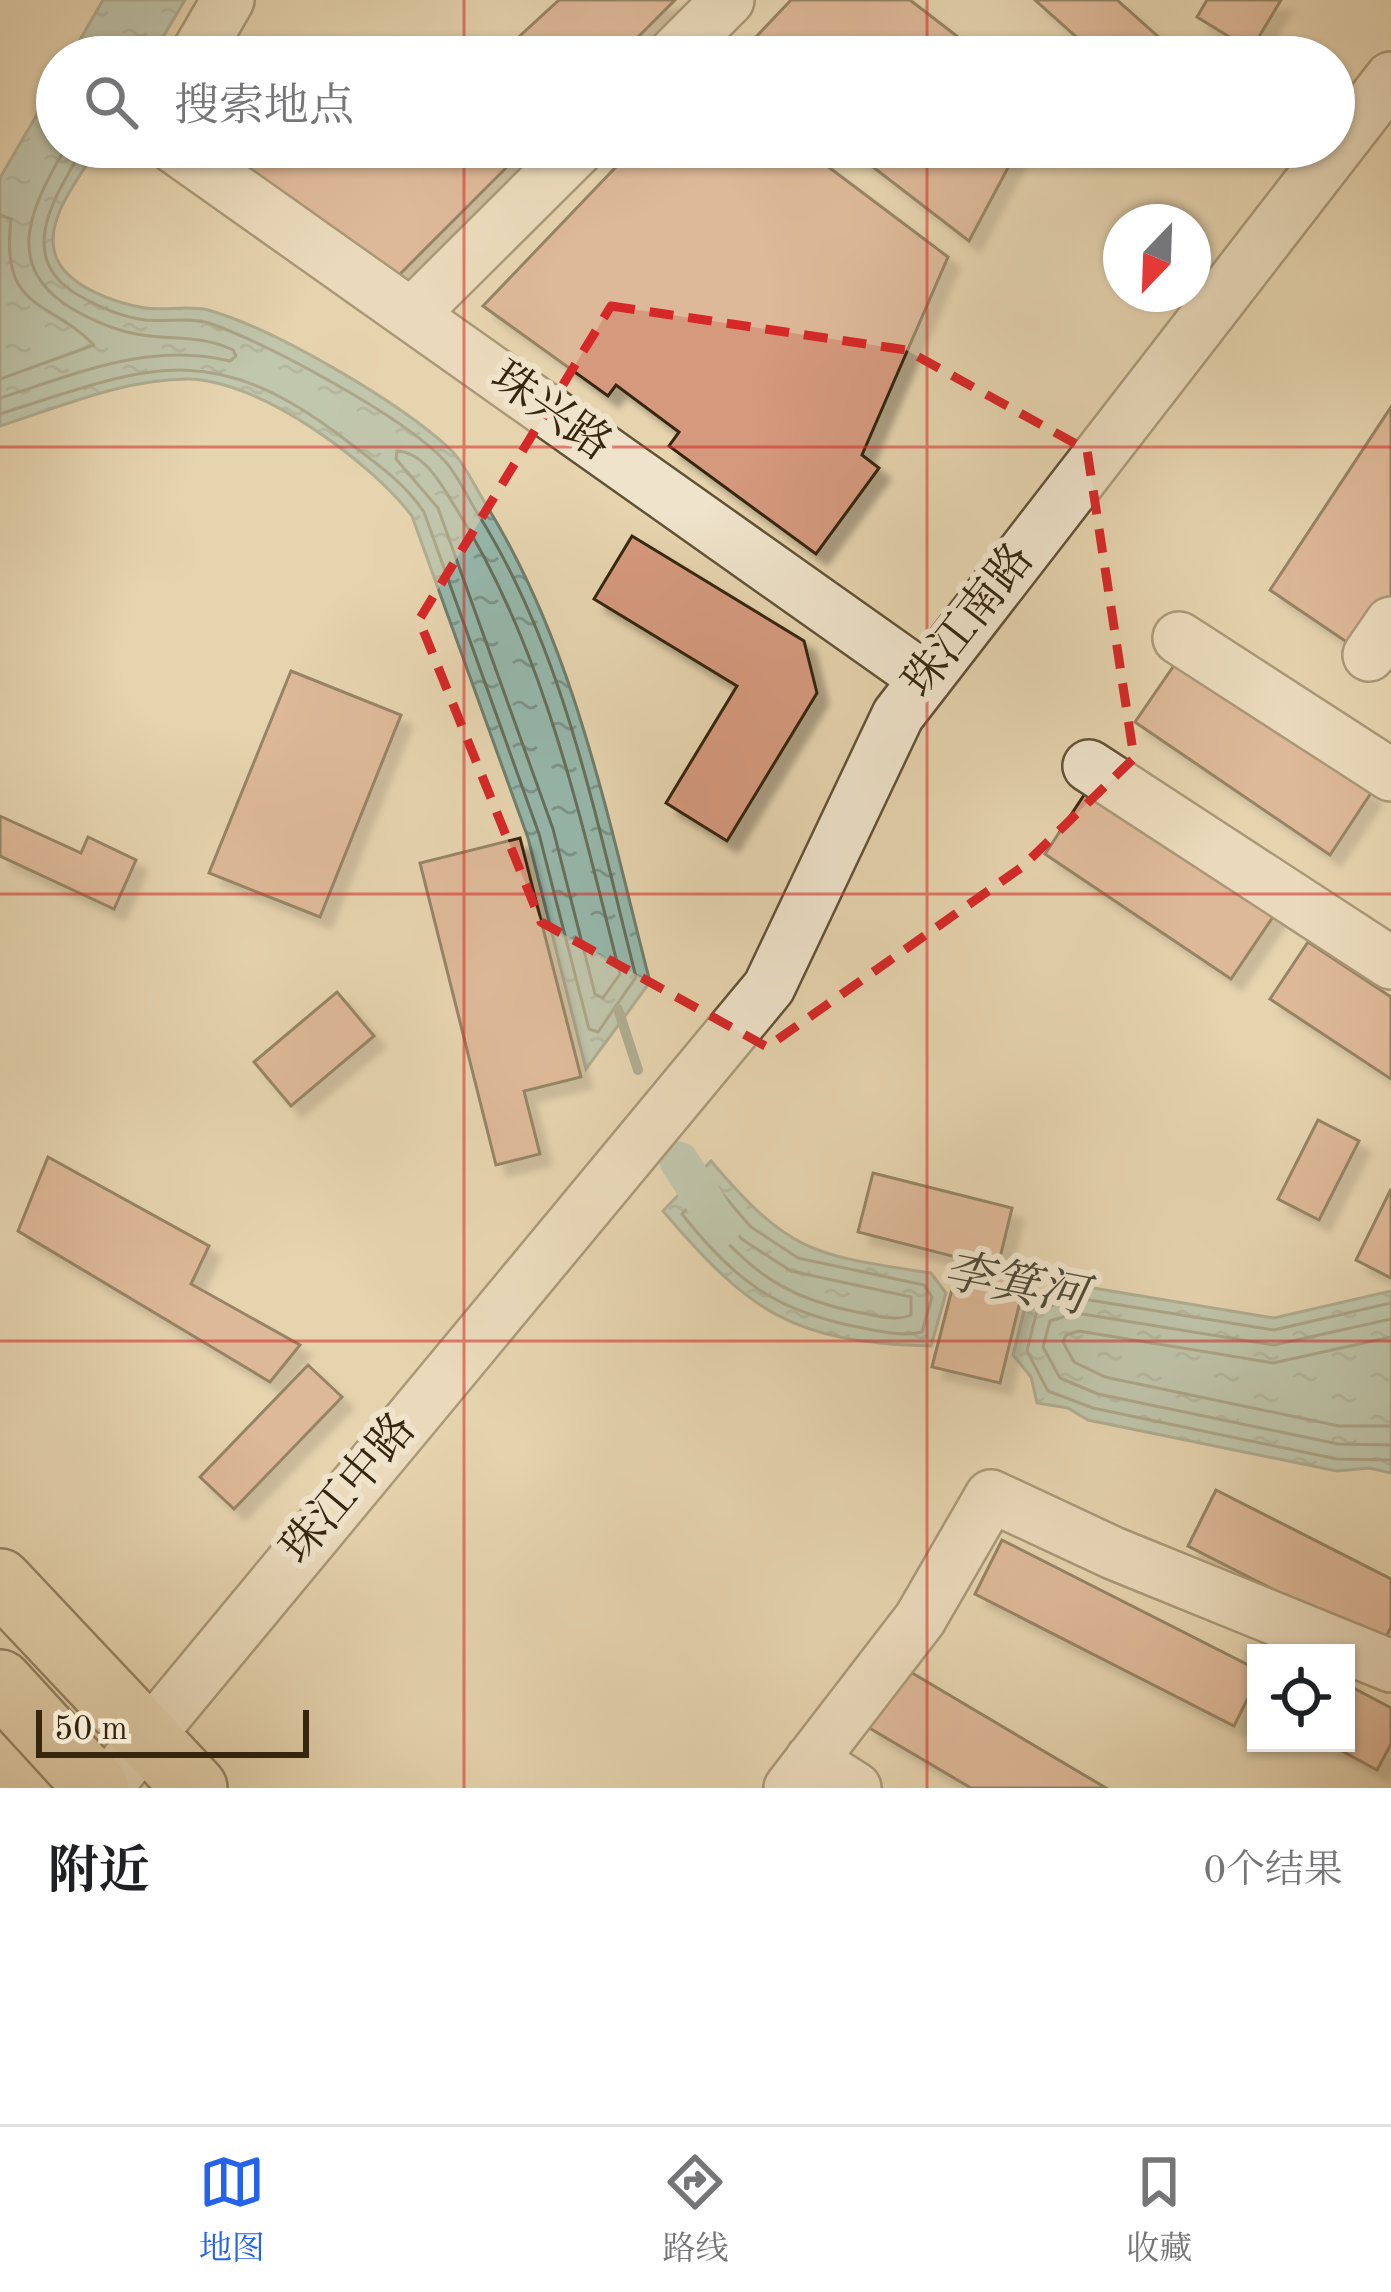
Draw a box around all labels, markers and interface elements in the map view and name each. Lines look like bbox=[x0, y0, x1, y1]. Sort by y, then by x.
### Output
search box bbox=[36, 36, 1355, 168]
icon: search bbox=[78, 69, 144, 135]
text: 搜索地点 bbox=[174, 86, 354, 131]
north arrow bbox=[1103, 204, 1211, 312]
street label: 珠兴路 bbox=[482, 353, 620, 470]
street label: 珠江南路 bbox=[894, 535, 1043, 707]
water label: 李箕河 bbox=[940, 1245, 1099, 1325]
street label: 珠江中路 bbox=[272, 1404, 425, 1573]
map controls bbox=[1247, 1644, 1355, 1752]
button: locate bbox=[1247, 1644, 1355, 1752]
scale bar bbox=[36, 1704, 309, 1757]
text: 50 m bbox=[54, 1714, 128, 1747]
text: 附近 bbox=[48, 1848, 150, 1899]
text: 0个结果 bbox=[1203, 1852, 1343, 1891]
tab: 地图 bbox=[199, 2149, 265, 2271]
tab: 路线 bbox=[662, 2149, 728, 2271]
tab: 收藏 bbox=[1126, 2149, 1192, 2271]

